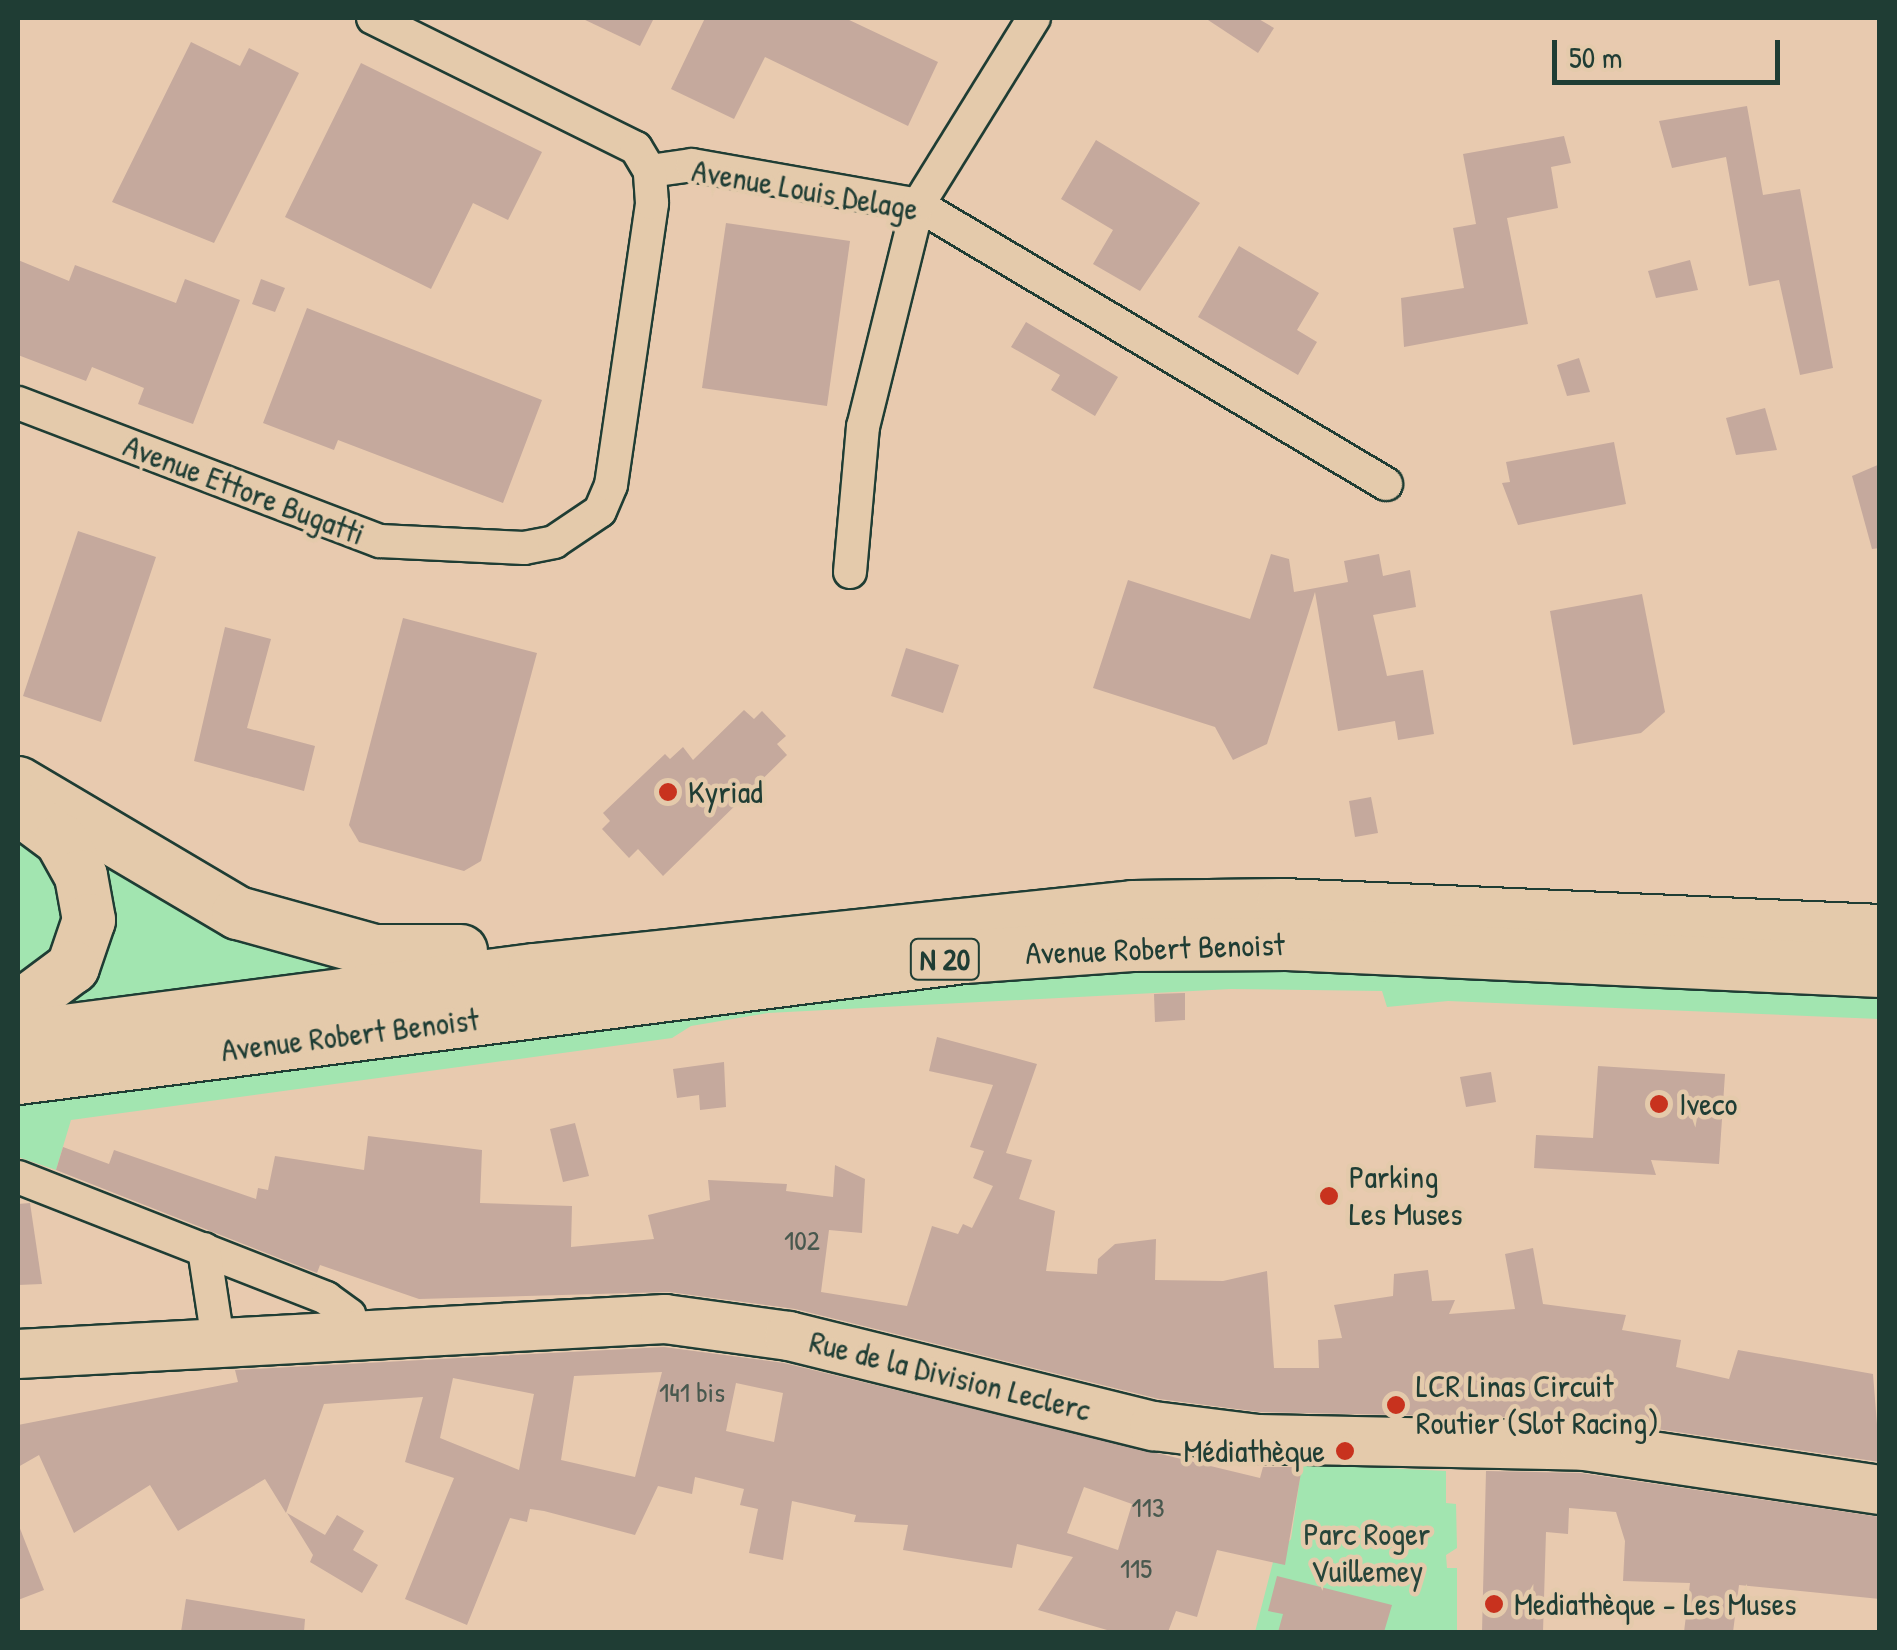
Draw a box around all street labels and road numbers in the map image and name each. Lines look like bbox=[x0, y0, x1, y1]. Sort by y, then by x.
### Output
street label: Avenue Louis Delage bbox=[689, 151, 921, 229]
street label: Avenue Ettore Bugatti bbox=[118, 426, 370, 554]
street label: Avenue Robert Benoist bbox=[1025, 925, 1285, 973]
road number: N 20 bbox=[908, 934, 982, 984]
street label: Avenue Robert Benoist bbox=[219, 1000, 481, 1070]
street label: Rue de la Division Leclerc bbox=[806, 1323, 1094, 1429]

